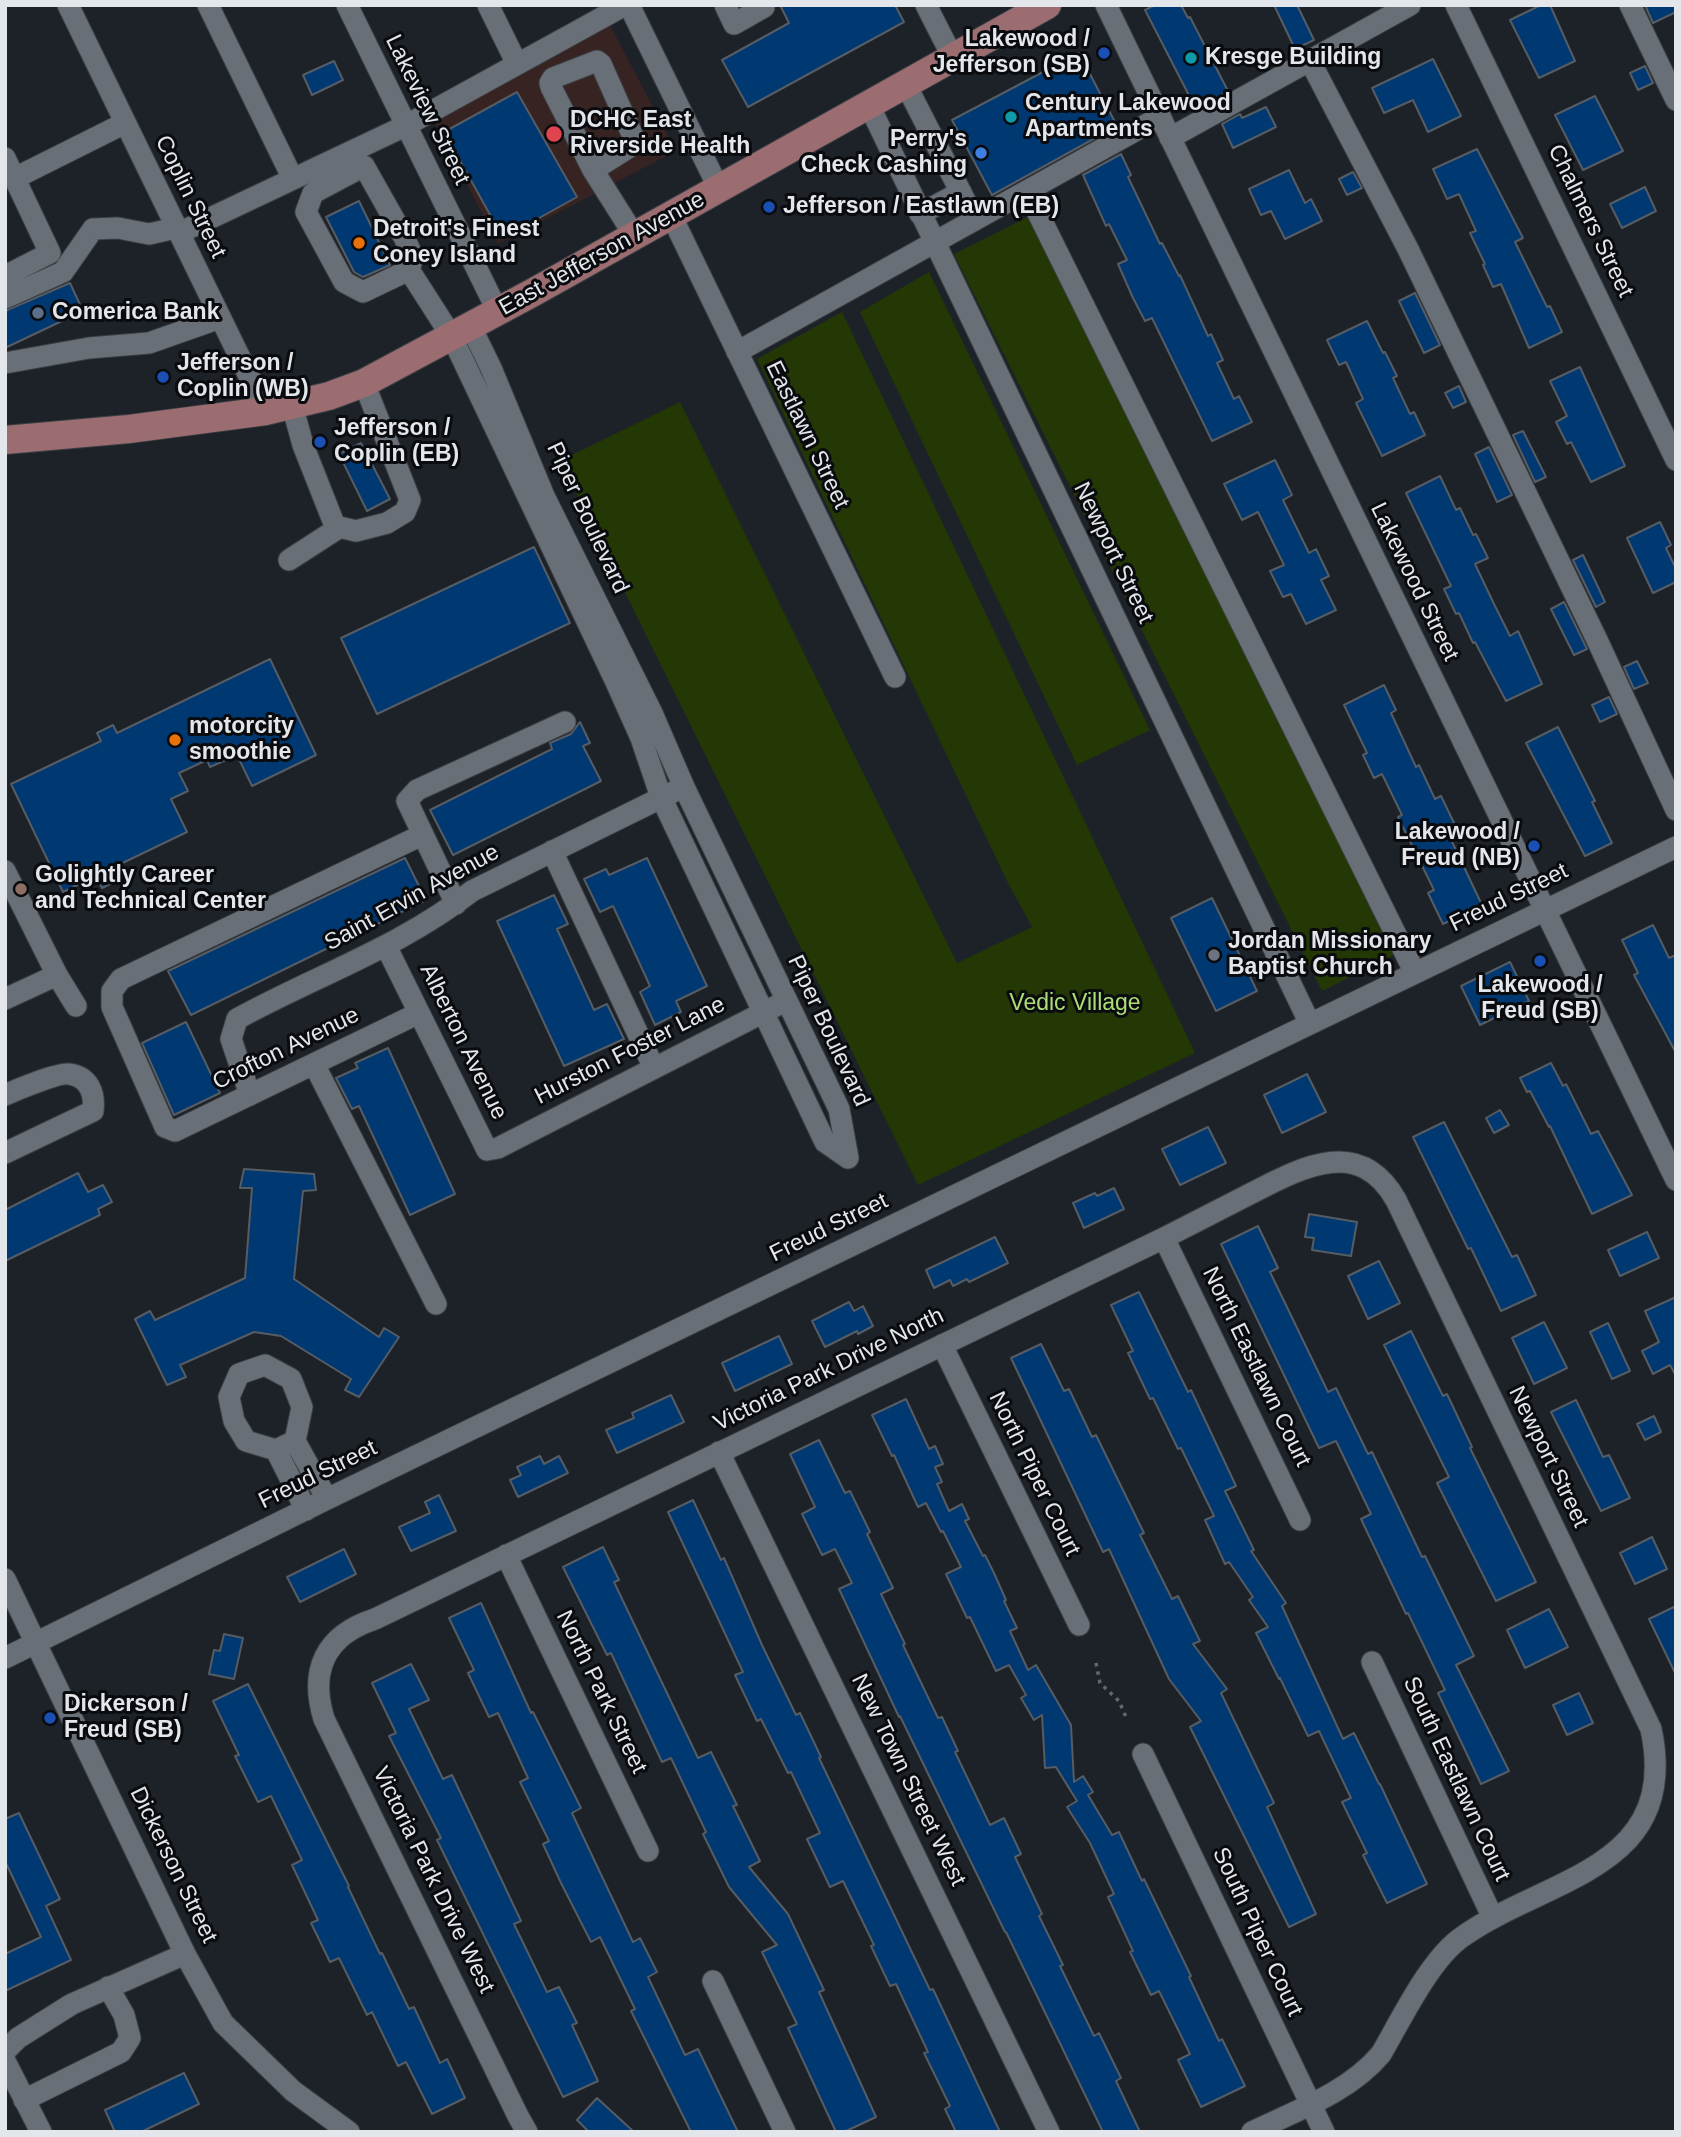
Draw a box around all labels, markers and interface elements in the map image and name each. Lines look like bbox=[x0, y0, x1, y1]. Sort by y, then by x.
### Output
place label: Lakewood / Jefferson (SB) bbox=[933, 26, 1090, 80]
street label: Lakeview Street bbox=[379, 30, 475, 190]
place label: Kresge Building bbox=[1205, 44, 1381, 72]
marker: Lakewood / Jefferson (SB) bbox=[1096, 45, 1112, 61]
marker: Kresge Building bbox=[1183, 50, 1199, 66]
place label: Century Lakewood Apartments bbox=[1025, 90, 1231, 144]
place label: DCHC East Riverside Health bbox=[570, 107, 750, 161]
marker: Century Lakewood Apartments bbox=[1003, 109, 1019, 125]
marker: DCHC East Riverside Health bbox=[544, 124, 564, 144]
place label: Perry's Check Cashing bbox=[801, 126, 967, 180]
street label: Coplin Street bbox=[148, 131, 232, 263]
street label: Chalmers Street bbox=[1541, 140, 1639, 302]
marker: Perry's Check Cashing bbox=[973, 145, 989, 161]
street label: East Jefferson Avenue bbox=[494, 186, 710, 322]
place label: Jefferson / Eastlawn (EB) bbox=[783, 193, 1059, 221]
marker: Jefferson / Eastlawn (EB) bbox=[761, 199, 777, 215]
place label: Detroit's Finest Coney Island bbox=[373, 216, 539, 270]
marker: Detroit's Finest Coney Island bbox=[351, 235, 367, 251]
place label: Comerica Bank bbox=[52, 299, 219, 327]
marker: Comerica Bank bbox=[30, 305, 46, 321]
place label: Jefferson / Coplin (WB) bbox=[177, 350, 309, 404]
street label: Eastlawn Street bbox=[759, 357, 855, 513]
marker: Jefferson / Coplin (WB) bbox=[155, 369, 171, 385]
place label: Jefferson / Coplin (EB) bbox=[334, 415, 459, 469]
marker: Jefferson / Coplin (EB) bbox=[312, 434, 328, 450]
street label: Piper Boulevard bbox=[540, 438, 634, 598]
street label: Newport Street bbox=[1067, 478, 1159, 628]
street label: Lakewood Street bbox=[1364, 498, 1464, 666]
place label: motorcity smoothie bbox=[189, 713, 294, 767]
marker: motorcity smoothie bbox=[167, 732, 183, 748]
place label: Lakewood / Freud (NB) bbox=[1395, 819, 1520, 873]
marker: Lakewood / Freud (NB) bbox=[1526, 838, 1542, 854]
street label: Saint Ervin Avenue bbox=[320, 839, 504, 957]
street label: Freud Street bbox=[1446, 858, 1572, 938]
place label: Golightly Career and Technical Center bbox=[35, 862, 266, 916]
marker: Golightly Career and Technical Center bbox=[13, 881, 29, 897]
place label: Jordan Missionary Baptist Church bbox=[1228, 928, 1431, 982]
marker: Jordan Missionary Baptist Church bbox=[1206, 947, 1222, 963]
street label: Piper Boulevard bbox=[781, 951, 875, 1111]
marker: Lakewood / Freud (SB) bbox=[1532, 953, 1548, 969]
street label: Alberton Avenue bbox=[413, 960, 513, 1124]
place label: Lakewood / Freud (SB) bbox=[1477, 972, 1603, 1026]
park label: Vedic Village bbox=[1009, 990, 1141, 1018]
street label: Hurston Foster Lane bbox=[530, 991, 730, 1111]
street label: Crofton Avenue bbox=[208, 1002, 364, 1096]
street label: Freud Street bbox=[766, 1188, 892, 1268]
street label: North Eastlawn Court bbox=[1196, 1263, 1316, 1471]
street label: Victoria Park Drive North bbox=[709, 1302, 949, 1438]
street label: Newport Street bbox=[1502, 1382, 1594, 1532]
street label: North Piper Court bbox=[982, 1388, 1086, 1560]
street label: Freud Street bbox=[255, 1435, 381, 1515]
street label: North Park Street bbox=[550, 1606, 652, 1778]
street label: New Town Street West bbox=[845, 1670, 971, 1890]
street label: South Eastlawn Court bbox=[1396, 1672, 1516, 1886]
place label: Dickerson / Freud (SB) bbox=[64, 1691, 188, 1745]
marker: Dickerson / Freud (SB) bbox=[42, 1710, 58, 1726]
street label: Victoria Park Drive West bbox=[366, 1762, 500, 1998]
street label: Dickerson Street bbox=[123, 1783, 223, 1947]
street label: South Piper Court bbox=[1206, 1843, 1308, 2021]

